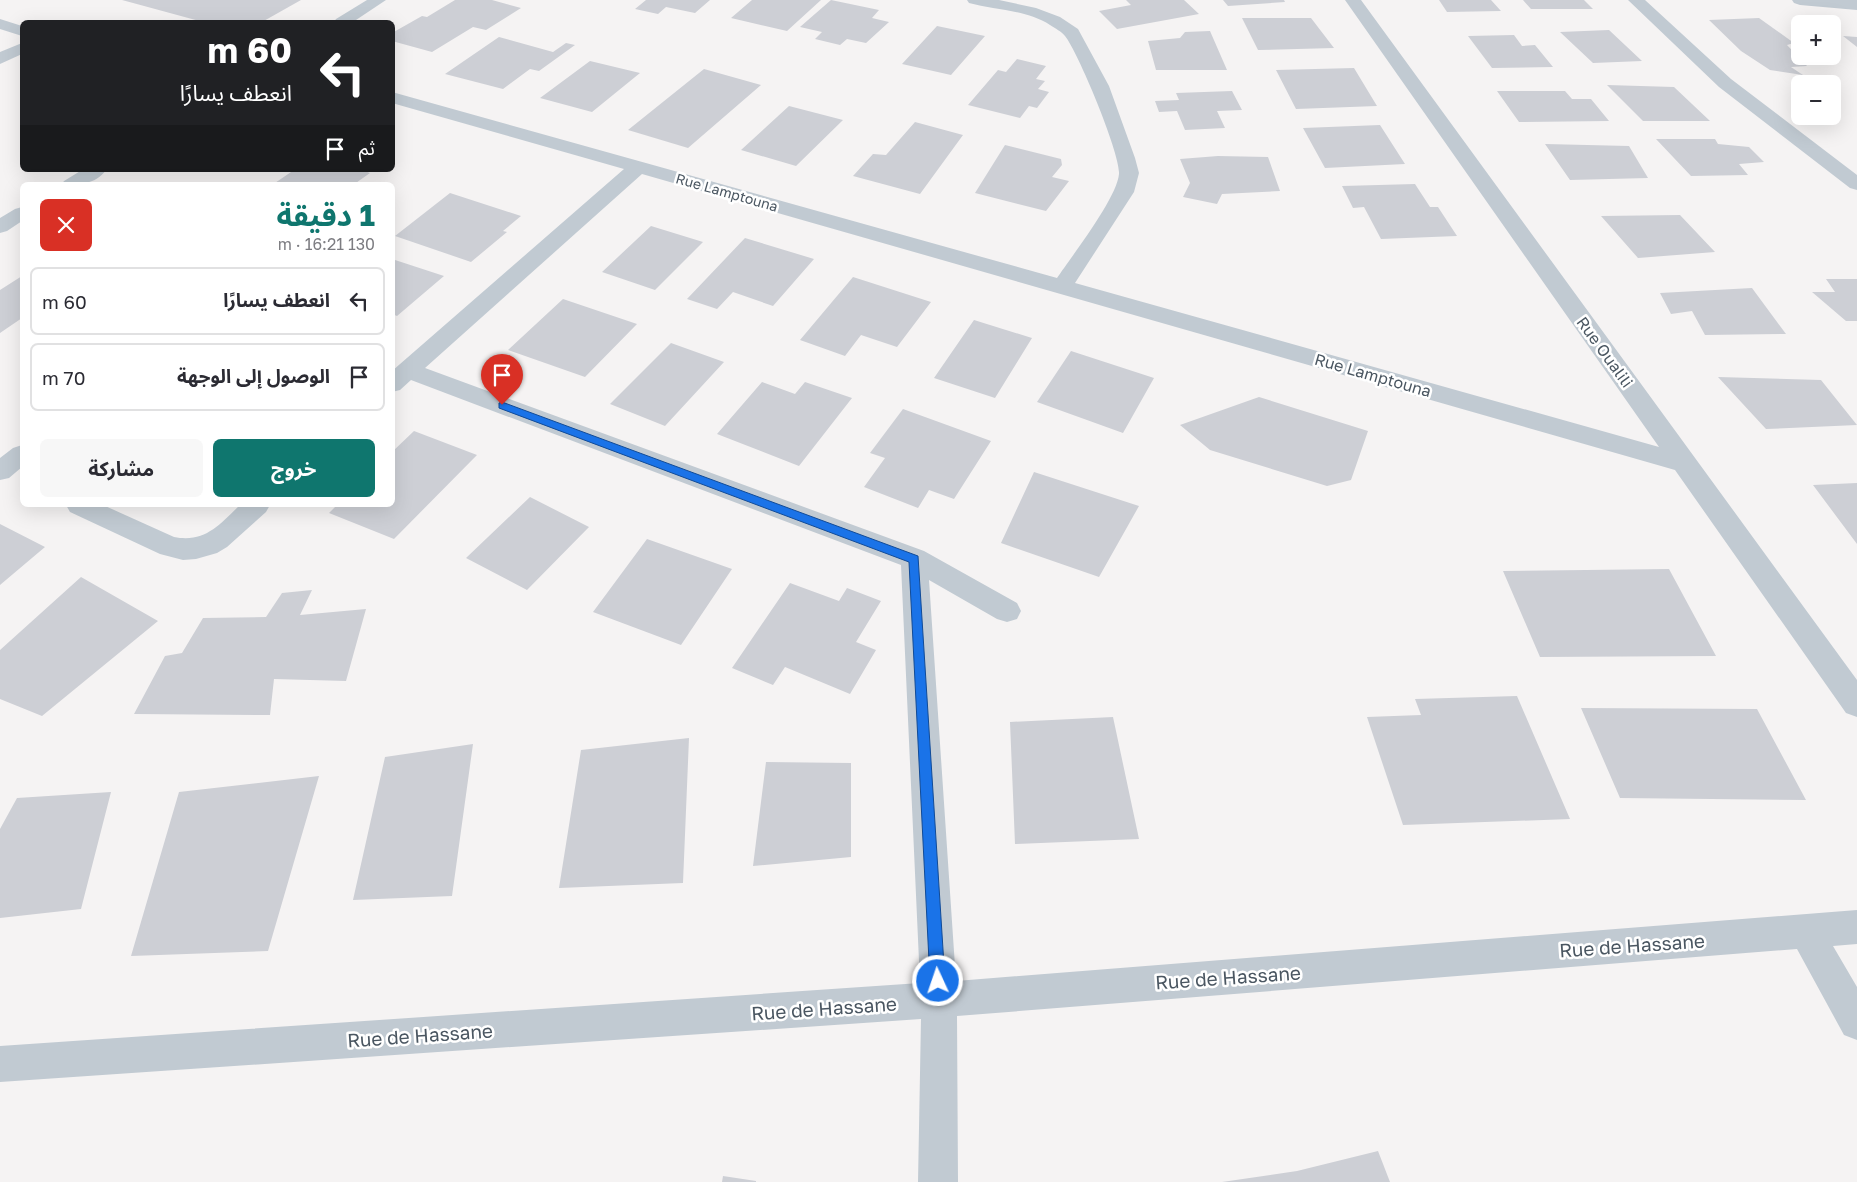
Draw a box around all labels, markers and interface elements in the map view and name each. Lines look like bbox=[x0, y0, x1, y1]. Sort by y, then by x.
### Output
map controls bbox=[1791, 15, 1841, 125]
button: + bbox=[1791, 15, 1841, 65]
text: 60 m bbox=[208, 29, 292, 71]
icon: left bbox=[310, 40, 375, 105]
button: − bbox=[1791, 75, 1841, 125]
text: انعطف يسارًا bbox=[180, 79, 292, 106]
icon: arrive bbox=[321, 135, 349, 163]
text: ثم bbox=[359, 136, 375, 159]
street label: Rue Lamptouna bbox=[674, 169, 780, 215]
text: 1 دقيقة bbox=[277, 197, 375, 233]
button: close bbox=[40, 199, 92, 251]
text: 130 m · 16:21 bbox=[278, 234, 375, 254]
icon: left bbox=[345, 287, 373, 315]
text: انعطف يسارًا bbox=[223, 288, 330, 311]
text: 60 m bbox=[42, 290, 87, 313]
street label: Rue Oualili bbox=[1573, 313, 1637, 391]
street label: Rue Lamptouna bbox=[1312, 349, 1434, 401]
pin bbox=[481, 354, 523, 405]
icon: arrive bbox=[488, 361, 516, 389]
icon: arrive bbox=[345, 363, 373, 391]
text: الوصول إلى الوجهة bbox=[177, 364, 330, 387]
text: 70 m bbox=[42, 366, 85, 389]
button: مشاركة bbox=[40, 439, 203, 497]
button: خروج bbox=[213, 439, 375, 497]
street label: Rue de Hassane bbox=[1558, 928, 1706, 962]
position arrow bbox=[911, 954, 963, 1006]
street label: Rue de Hassane bbox=[1154, 960, 1302, 994]
street label: Rue de Hassane bbox=[750, 991, 898, 1025]
street label: Rue de Hassane bbox=[346, 1018, 494, 1052]

